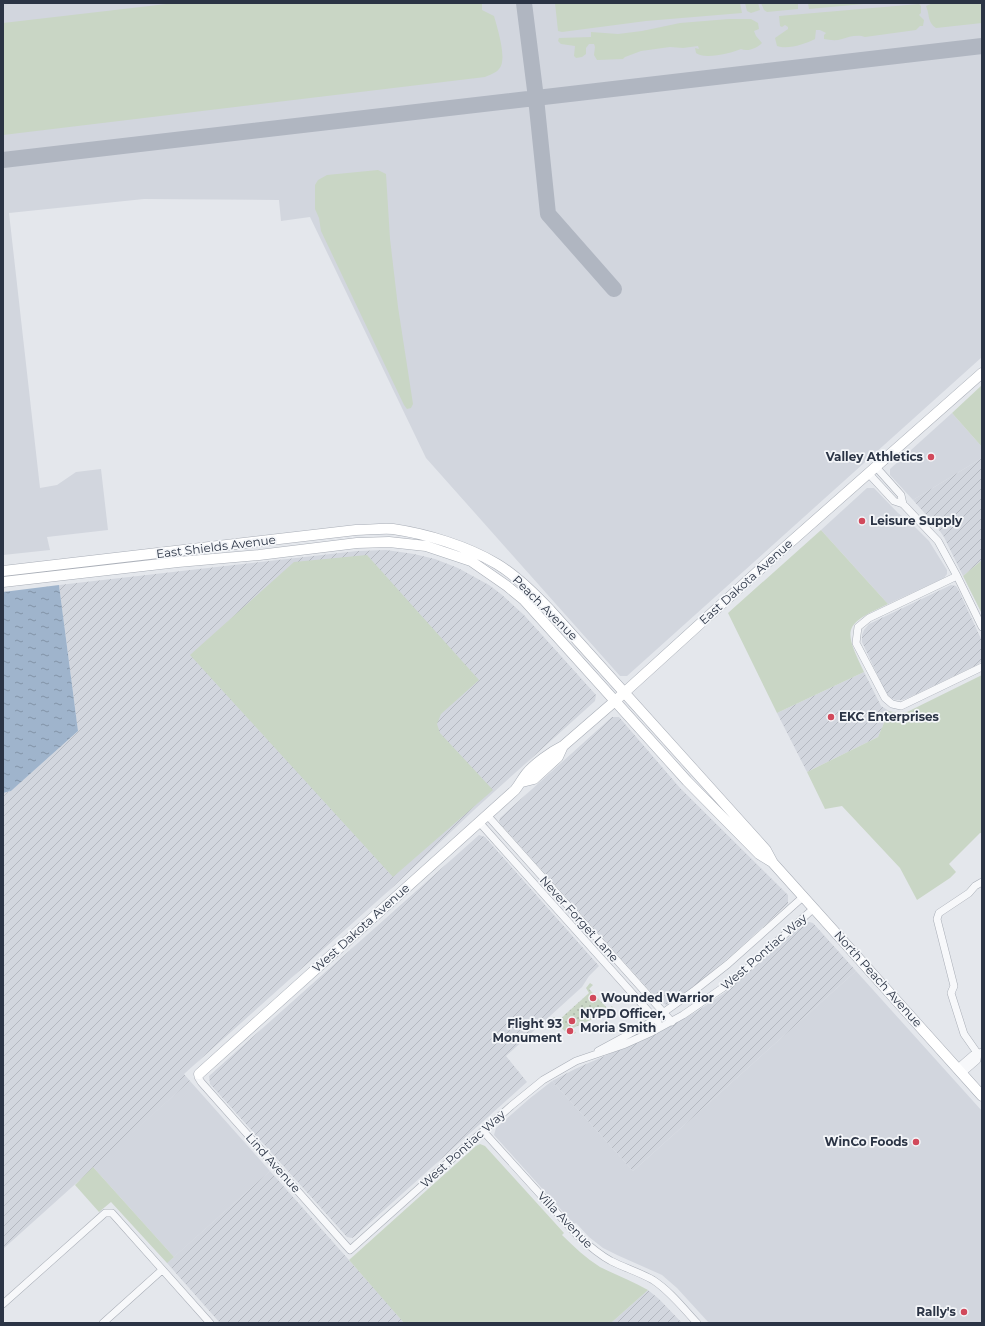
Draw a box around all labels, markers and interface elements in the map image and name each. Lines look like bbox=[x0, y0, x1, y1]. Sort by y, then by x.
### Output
place label: Valley Athletics bbox=[825, 449, 924, 464]
marker: Valley Athletics bbox=[926, 452, 936, 462]
place label: Leisure Supply bbox=[870, 513, 963, 528]
marker: Leisure Supply bbox=[857, 516, 867, 526]
street label: East Shields Avenue bbox=[155, 532, 277, 561]
street label: East Dakota Avenue bbox=[696, 536, 795, 628]
street label: Peach Avenue bbox=[510, 572, 581, 643]
place label: EKC Enterprises bbox=[839, 709, 940, 724]
marker: EKC Enterprises bbox=[826, 712, 836, 722]
street label: Never Forget Lane bbox=[537, 872, 622, 965]
street label: West Dakota Avenue bbox=[309, 880, 412, 975]
street label: West Pontiac Way bbox=[718, 910, 810, 993]
street label: North Peach Avenue bbox=[831, 927, 926, 1030]
place label: Wounded Warrior bbox=[601, 990, 714, 1005]
marker: Wounded Warrior bbox=[588, 993, 598, 1003]
place label: NYPD Officer, Moria Smith bbox=[580, 1006, 665, 1035]
place label: Flight 93 Monument bbox=[492, 1016, 563, 1045]
marker: NYPD Officer, Moria Smith bbox=[567, 1016, 577, 1026]
marker: Flight 93 Monument bbox=[565, 1026, 575, 1036]
street label: West Pontiac Way bbox=[417, 1106, 509, 1191]
street label: Lind Avenue bbox=[243, 1130, 304, 1196]
place label: WinCo Foods bbox=[825, 1134, 909, 1149]
marker: WinCo Foods bbox=[911, 1137, 921, 1147]
street label: Villa Avenue bbox=[534, 1188, 596, 1251]
place label: Rally's bbox=[916, 1304, 957, 1319]
marker: Rally's bbox=[959, 1307, 969, 1317]

